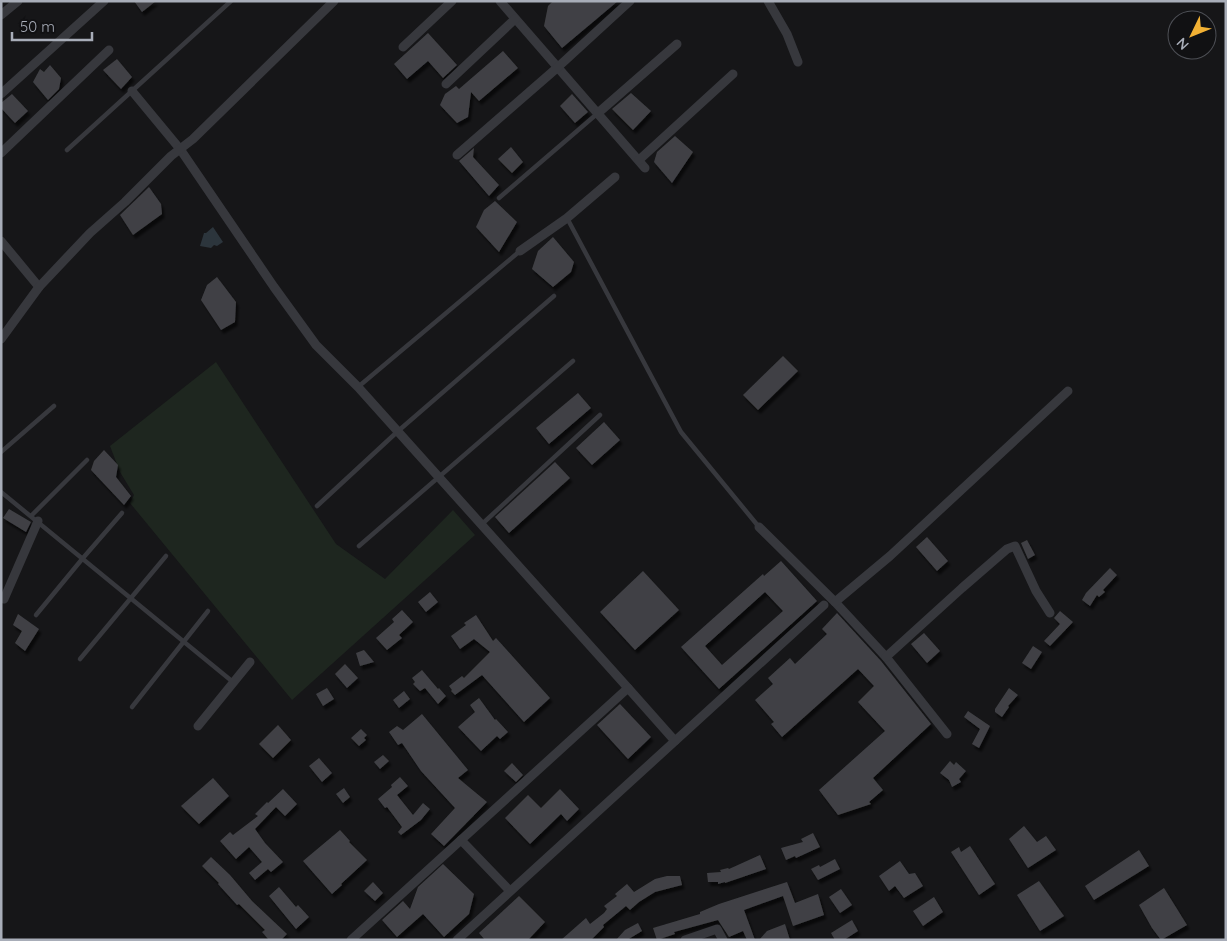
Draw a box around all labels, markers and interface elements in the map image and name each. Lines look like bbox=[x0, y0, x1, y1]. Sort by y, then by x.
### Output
scale bar bbox=[12, 10, 92, 42]
north arrow bbox=[1167, 10, 1217, 60]
text: 50 m bbox=[20, 17, 55, 36]
text: N bbox=[1172, 34, 1193, 54]

